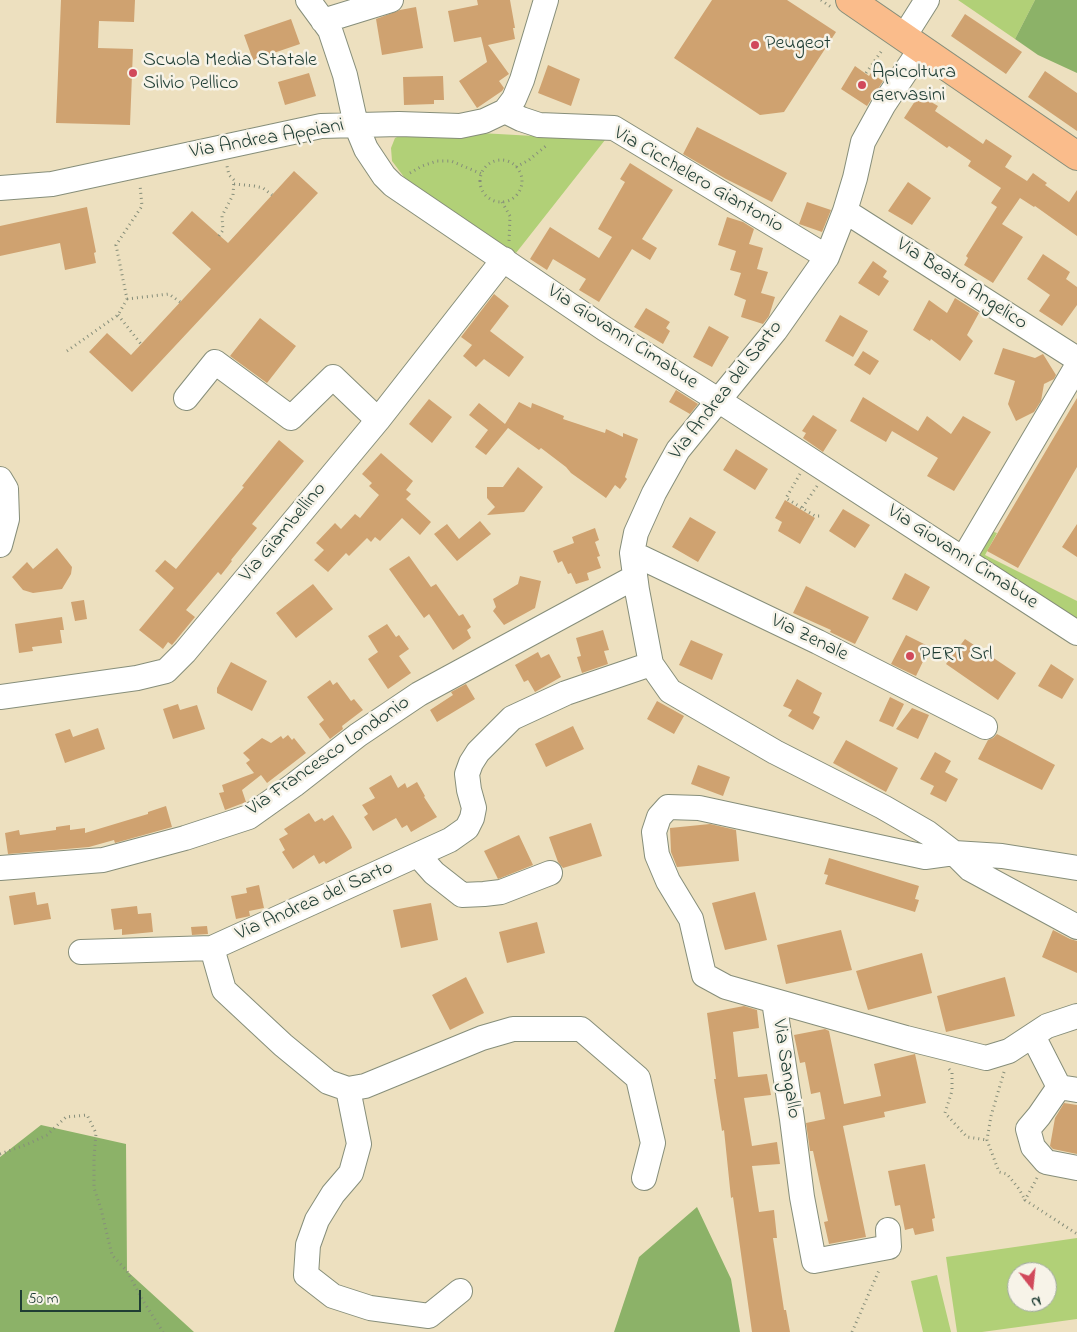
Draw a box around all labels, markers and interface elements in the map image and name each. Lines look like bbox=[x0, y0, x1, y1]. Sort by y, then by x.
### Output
place label: Peugeot bbox=[765, 33, 831, 57]
marker: Peugeot bbox=[749, 39, 761, 51]
place label: Scuola Media Statale Silvio Pellico bbox=[143, 50, 317, 97]
place label: Apicoltura Gervasini bbox=[872, 62, 956, 109]
marker: Scuola Media Statale Silvio Pellico bbox=[127, 67, 139, 79]
marker: Apicoltura Gervasini bbox=[856, 79, 868, 91]
street label: Via Andrea Appiani bbox=[188, 115, 346, 165]
street label: Via Cicchelero Giantonio bbox=[609, 123, 787, 239]
street label: Via Beato Angelico bbox=[891, 234, 1031, 336]
street label: Via Giovanni Cimabue bbox=[542, 280, 702, 396]
street label: Via Andrea del Sarto bbox=[665, 317, 789, 465]
street label: Via Giambellino bbox=[235, 478, 333, 588]
street label: Via Giovanni Cimabue bbox=[882, 500, 1042, 616]
street label: Via Zenale bbox=[766, 610, 852, 668]
place label: PERT Srl bbox=[920, 644, 992, 668]
marker: PERT Srl bbox=[904, 650, 916, 662]
street label: Via Francesco Londonio bbox=[243, 692, 415, 822]
street label: Via Andrea del Sarto bbox=[233, 857, 397, 947]
street label: Via Sangallo bbox=[765, 1018, 805, 1120]
north arrow bbox=[1007, 1262, 1057, 1312]
scale bar bbox=[22, 1280, 144, 1312]
text: 50 m bbox=[28, 1288, 58, 1310]
text: N bbox=[1029, 1290, 1043, 1312]

